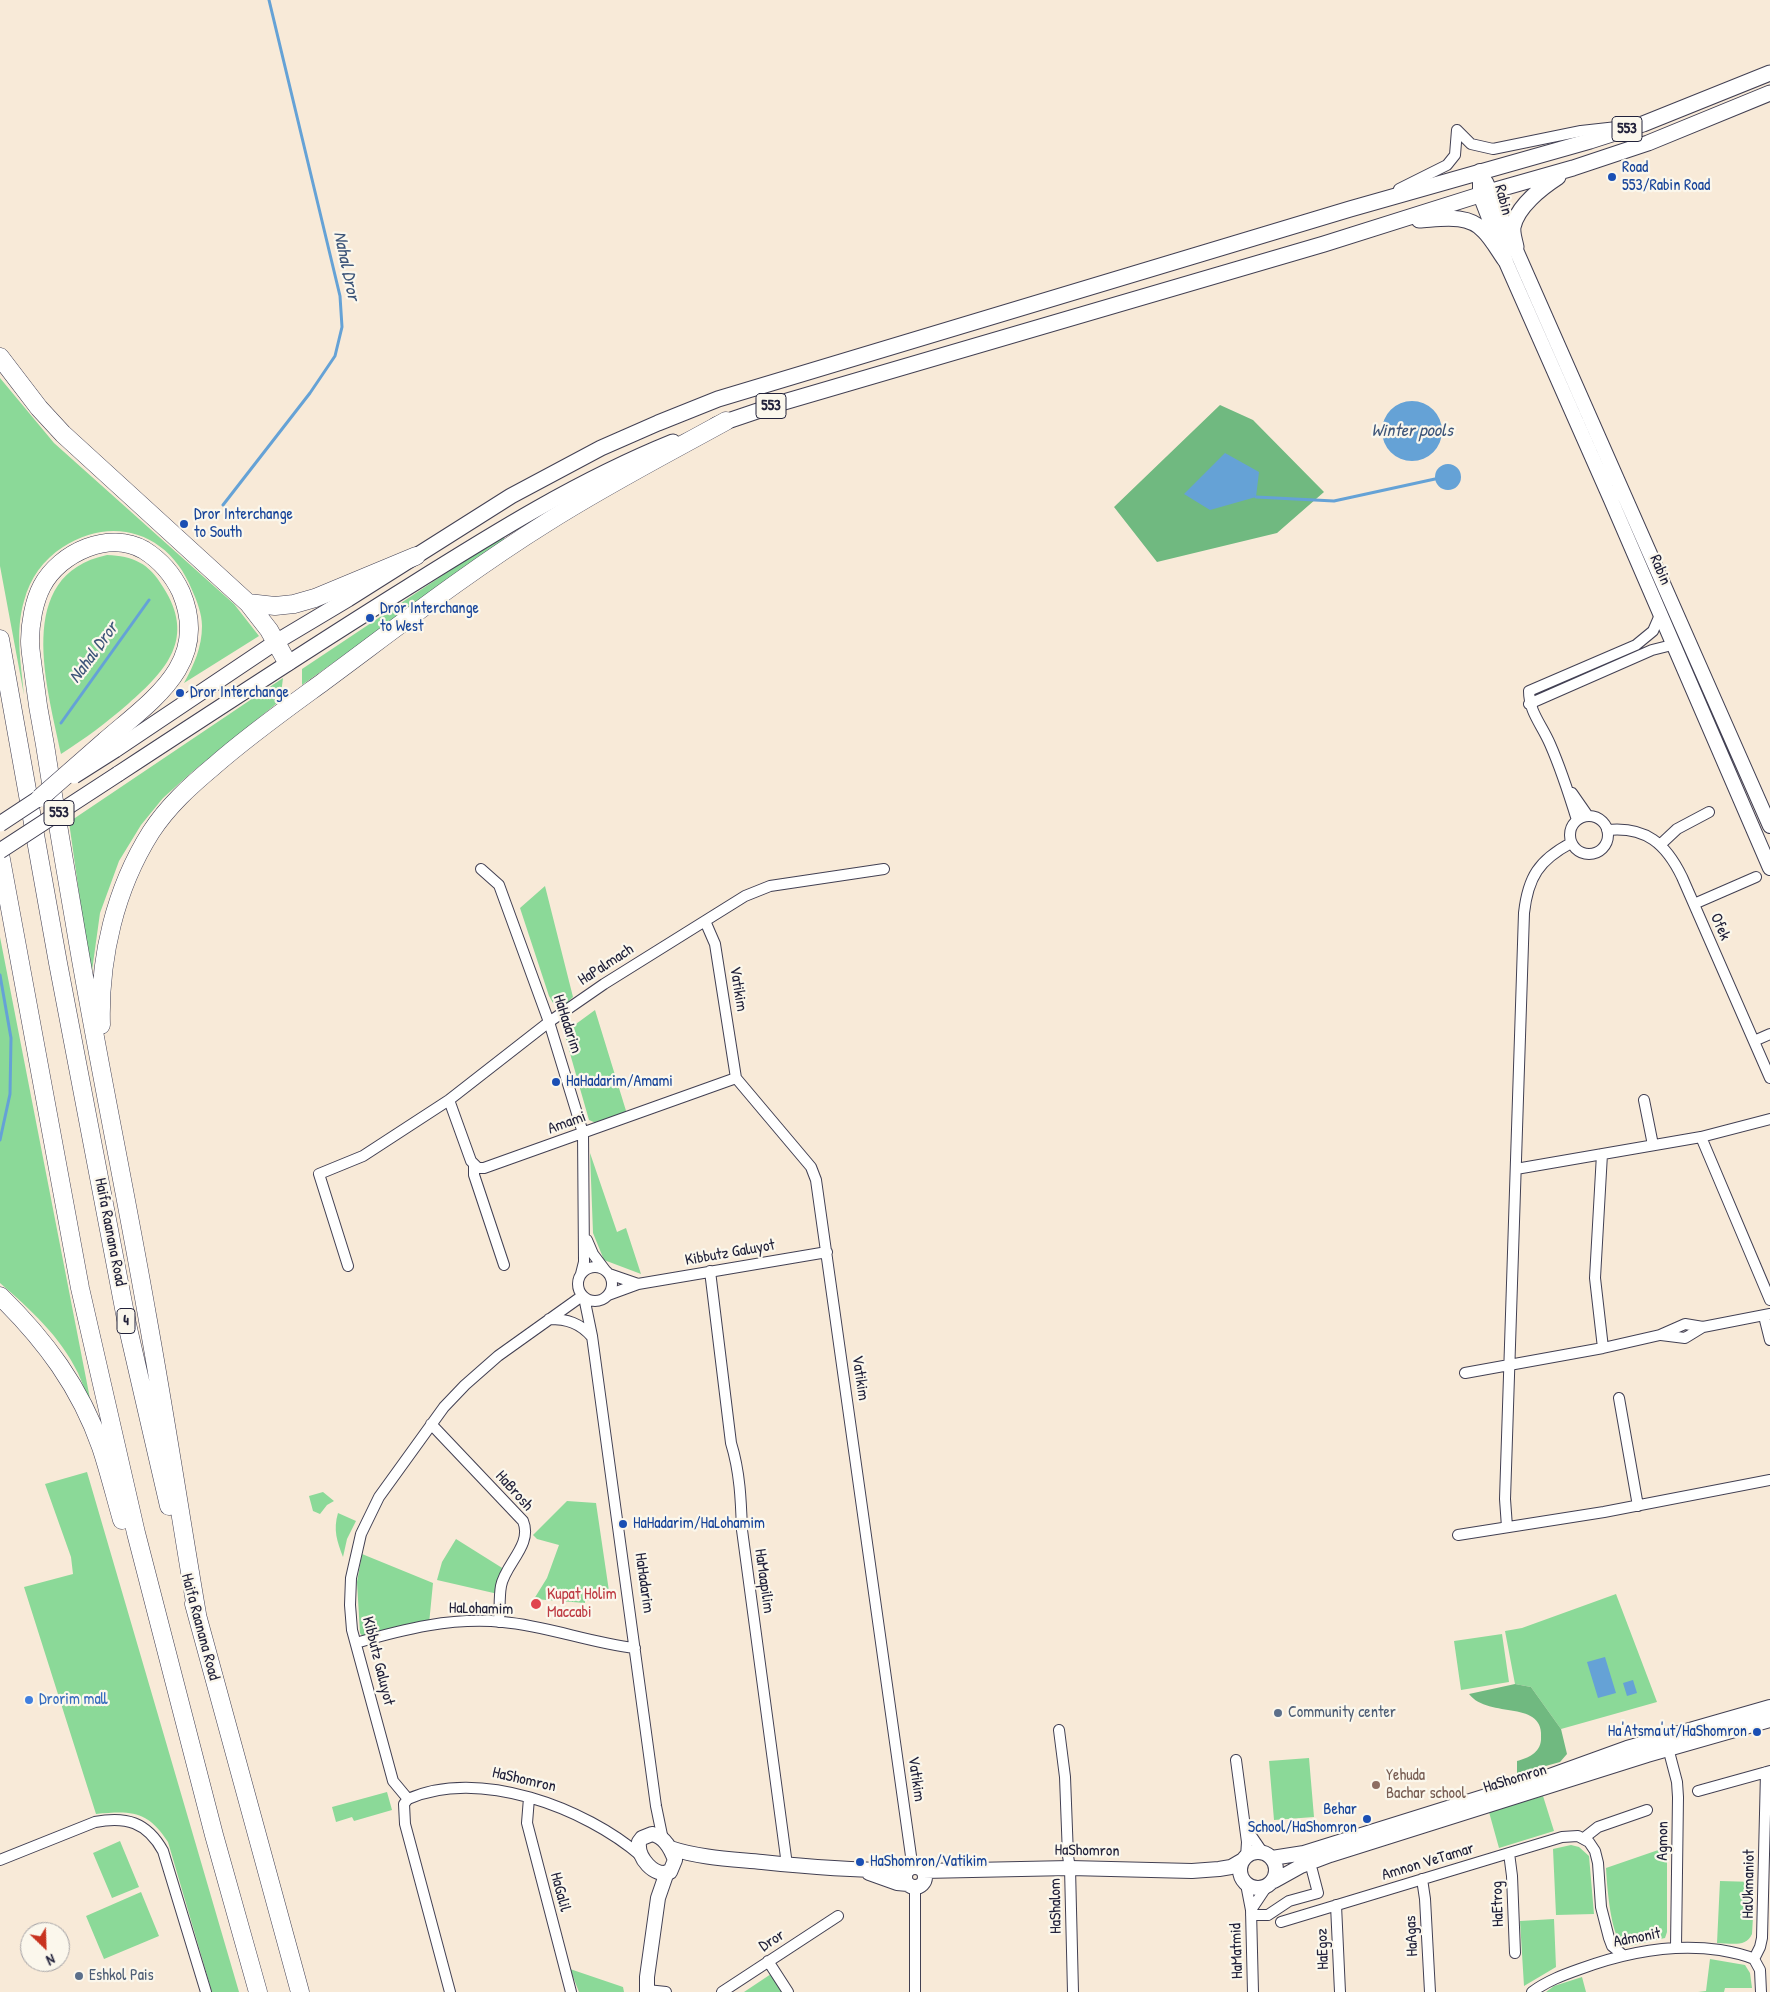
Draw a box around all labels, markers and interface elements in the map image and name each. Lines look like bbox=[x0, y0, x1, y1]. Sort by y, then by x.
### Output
road number: 553 bbox=[1612, 116, 1642, 142]
place label: Road 553/Rabin Road bbox=[1622, 158, 1710, 196]
marker: Road 553/Rabin Road bbox=[1606, 171, 1618, 183]
street label: Rabin bbox=[1490, 183, 1516, 217]
water label: Nahal Dror bbox=[328, 230, 364, 302]
road number: 553 bbox=[756, 394, 786, 418]
water label: Winter pools bbox=[1371, 420, 1453, 442]
place label: Dror Interchange to South bbox=[194, 505, 293, 543]
marker: Dror Interchange to South bbox=[178, 518, 190, 530]
street label: Rabin bbox=[1645, 552, 1675, 588]
place label: Dror Interchange to West bbox=[380, 599, 479, 637]
marker: Dror Interchange to West bbox=[364, 612, 376, 624]
water label: Nahal Dror bbox=[65, 618, 123, 688]
place label: Dror Interchange bbox=[190, 683, 289, 703]
marker: Dror Interchange bbox=[174, 687, 186, 699]
road number: 553 bbox=[44, 800, 74, 826]
street label: Ofek bbox=[1706, 910, 1734, 944]
street label: HaPalmach bbox=[575, 940, 637, 990]
street label: Vatikim bbox=[725, 965, 751, 1013]
street label: HaHadarim bbox=[548, 992, 586, 1056]
place label: HaHadarim/Amami bbox=[566, 1072, 673, 1092]
marker: HaHadarim/Amami bbox=[550, 1076, 562, 1088]
street label: Amami bbox=[545, 1107, 589, 1139]
street label: Haifa Raanana Road bbox=[90, 1176, 130, 1288]
street label: Kibbutz Galuyot bbox=[684, 1236, 776, 1270]
road number: 4 bbox=[117, 1308, 135, 1334]
street label: Vatikim bbox=[847, 1354, 873, 1402]
street label: HaBrosh bbox=[491, 1467, 537, 1515]
place label: HaHadarim/HaLohamim bbox=[633, 1514, 765, 1534]
marker: HaHadarim/HaLohamim bbox=[617, 1518, 629, 1530]
street label: HaMaapilim bbox=[750, 1547, 778, 1615]
street label: HaHadarim bbox=[630, 1552, 658, 1614]
street label: Haifa Raanana Road bbox=[177, 1572, 223, 1682]
place label: Kupat Holim Maccabi bbox=[547, 1585, 617, 1623]
marker: Kupat Holim Maccabi bbox=[529, 1597, 543, 1611]
street label: HaLohamim bbox=[449, 1599, 513, 1619]
street label: Kibbutz Galuyot bbox=[358, 1615, 398, 1707]
place label: Drorim mall bbox=[39, 1690, 108, 1710]
marker: Drorim mall bbox=[23, 1694, 35, 1706]
place label: Community center bbox=[1288, 1703, 1396, 1723]
marker: Community center bbox=[1272, 1707, 1284, 1719]
place label: Ha'Atsma'ut/HaShomron bbox=[1608, 1722, 1747, 1742]
marker: Ha'Atsma'ut/HaShomron bbox=[1751, 1726, 1763, 1738]
street label: Vatikim bbox=[903, 1755, 929, 1803]
street label: HaShomron bbox=[1481, 1760, 1549, 1798]
street label: HaShomron bbox=[490, 1763, 558, 1797]
place label: Yehuda Bachar school bbox=[1386, 1766, 1466, 1804]
marker: Yehuda Bachar school bbox=[1370, 1779, 1382, 1791]
place label: Behar School/HaShomron bbox=[1248, 1800, 1357, 1838]
marker: Behar School/HaShomron bbox=[1361, 1813, 1373, 1825]
street label: Agmon bbox=[1653, 1821, 1673, 1861]
street label: Amnon VeTamar bbox=[1379, 1839, 1477, 1885]
street label: HaShomron bbox=[1054, 1841, 1120, 1861]
street label: HaUkmaniot bbox=[1739, 1849, 1759, 1919]
place label: HaShomron/Vatikim bbox=[870, 1852, 987, 1872]
marker: HaShomron/Vatikim bbox=[854, 1856, 866, 1868]
street label: HaGalil bbox=[546, 1870, 574, 1914]
street label: HaShalom bbox=[1046, 1878, 1066, 1934]
street label: HaEtrog bbox=[1488, 1881, 1508, 1927]
street label: HaAgas bbox=[1401, 1915, 1423, 1957]
north arrow bbox=[20, 1922, 70, 1972]
street label: HaMatmid bbox=[1226, 1923, 1248, 1979]
street label: Admonit bbox=[1612, 1924, 1662, 1952]
street label: Dror bbox=[756, 1926, 788, 1956]
street label: HaEgoz bbox=[1313, 1928, 1333, 1970]
text: N bbox=[44, 1950, 58, 1970]
place label: Eshkol Pais bbox=[89, 1966, 154, 1986]
marker: Eshkol Pais bbox=[73, 1970, 85, 1982]

